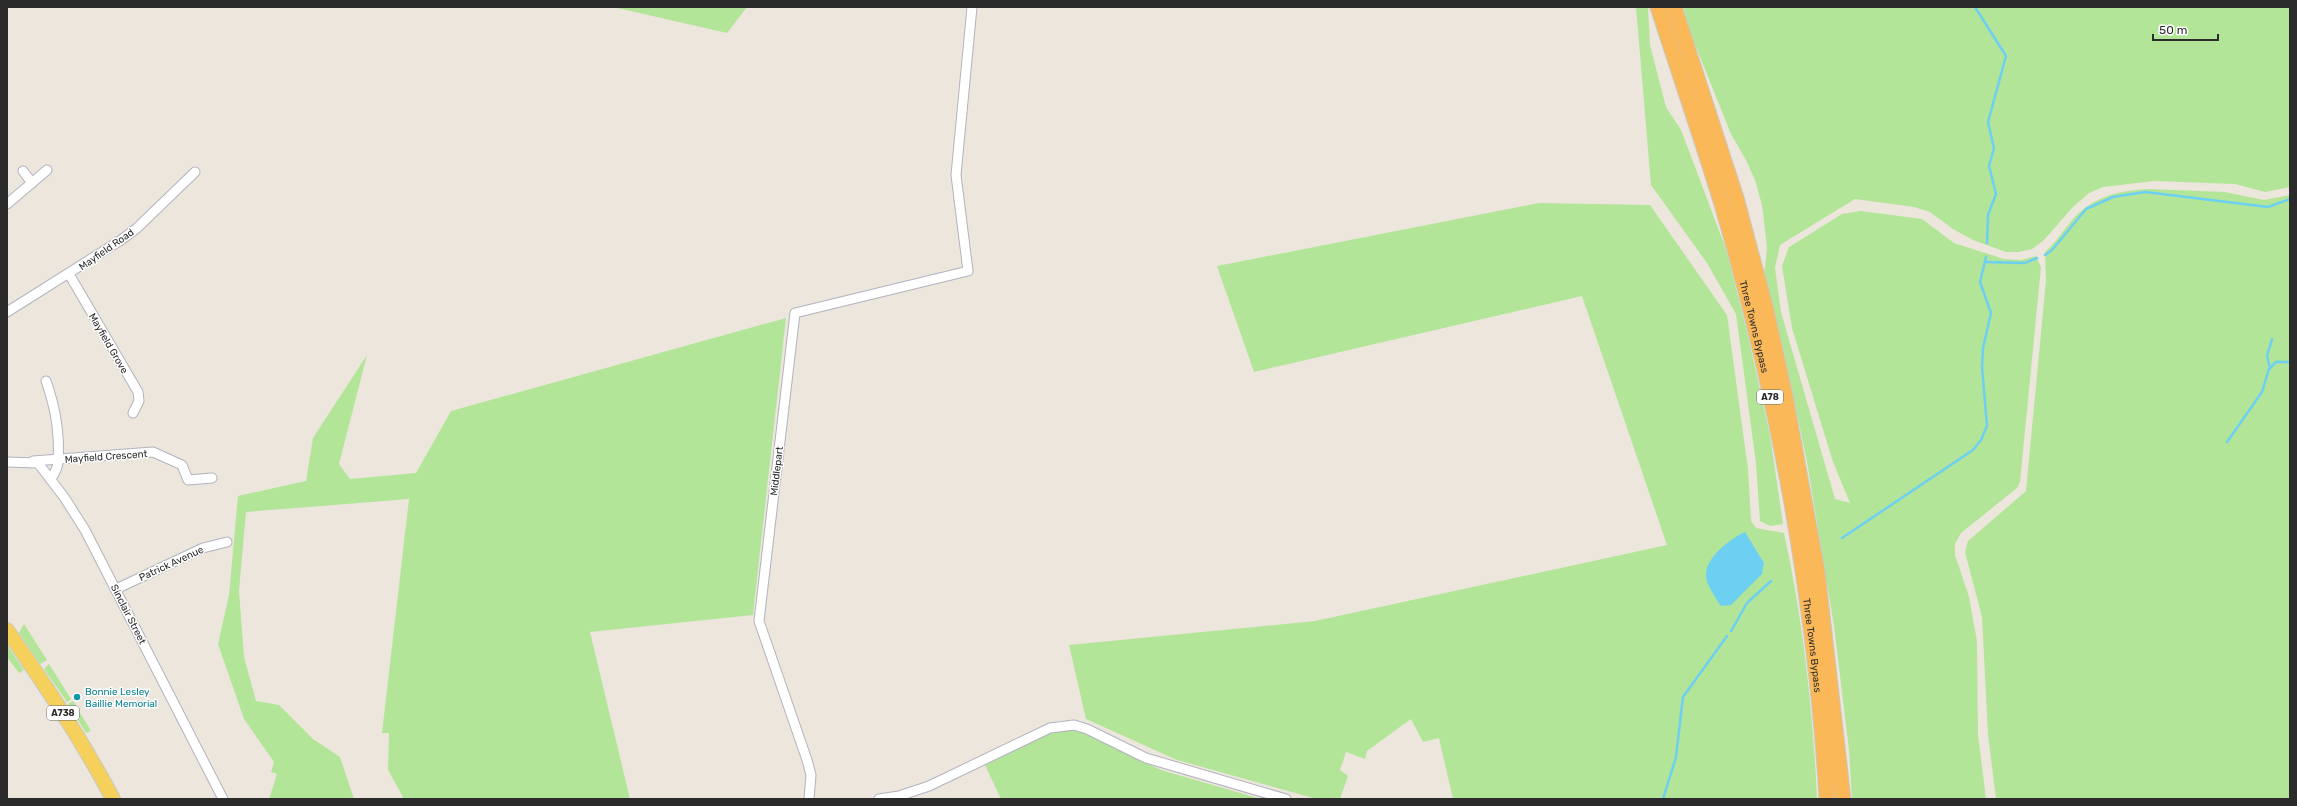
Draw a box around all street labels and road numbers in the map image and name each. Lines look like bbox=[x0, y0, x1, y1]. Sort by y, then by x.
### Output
street label: Mayfield Road bbox=[77, 226, 136, 273]
street label: Three Towns Bypass bbox=[1736, 279, 1771, 374]
street label: Mayfield Grove bbox=[86, 311, 130, 376]
road number: A78 bbox=[1757, 390, 1783, 404]
street label: Middlepart bbox=[768, 446, 786, 496]
street label: Mayfield Crescent bbox=[64, 448, 148, 466]
street label: Patrick Avenue bbox=[137, 544, 206, 584]
street label: Sinclair Street bbox=[108, 583, 148, 646]
street label: Three Towns Bypass bbox=[1800, 597, 1823, 693]
road number: A738 bbox=[47, 706, 79, 720]

